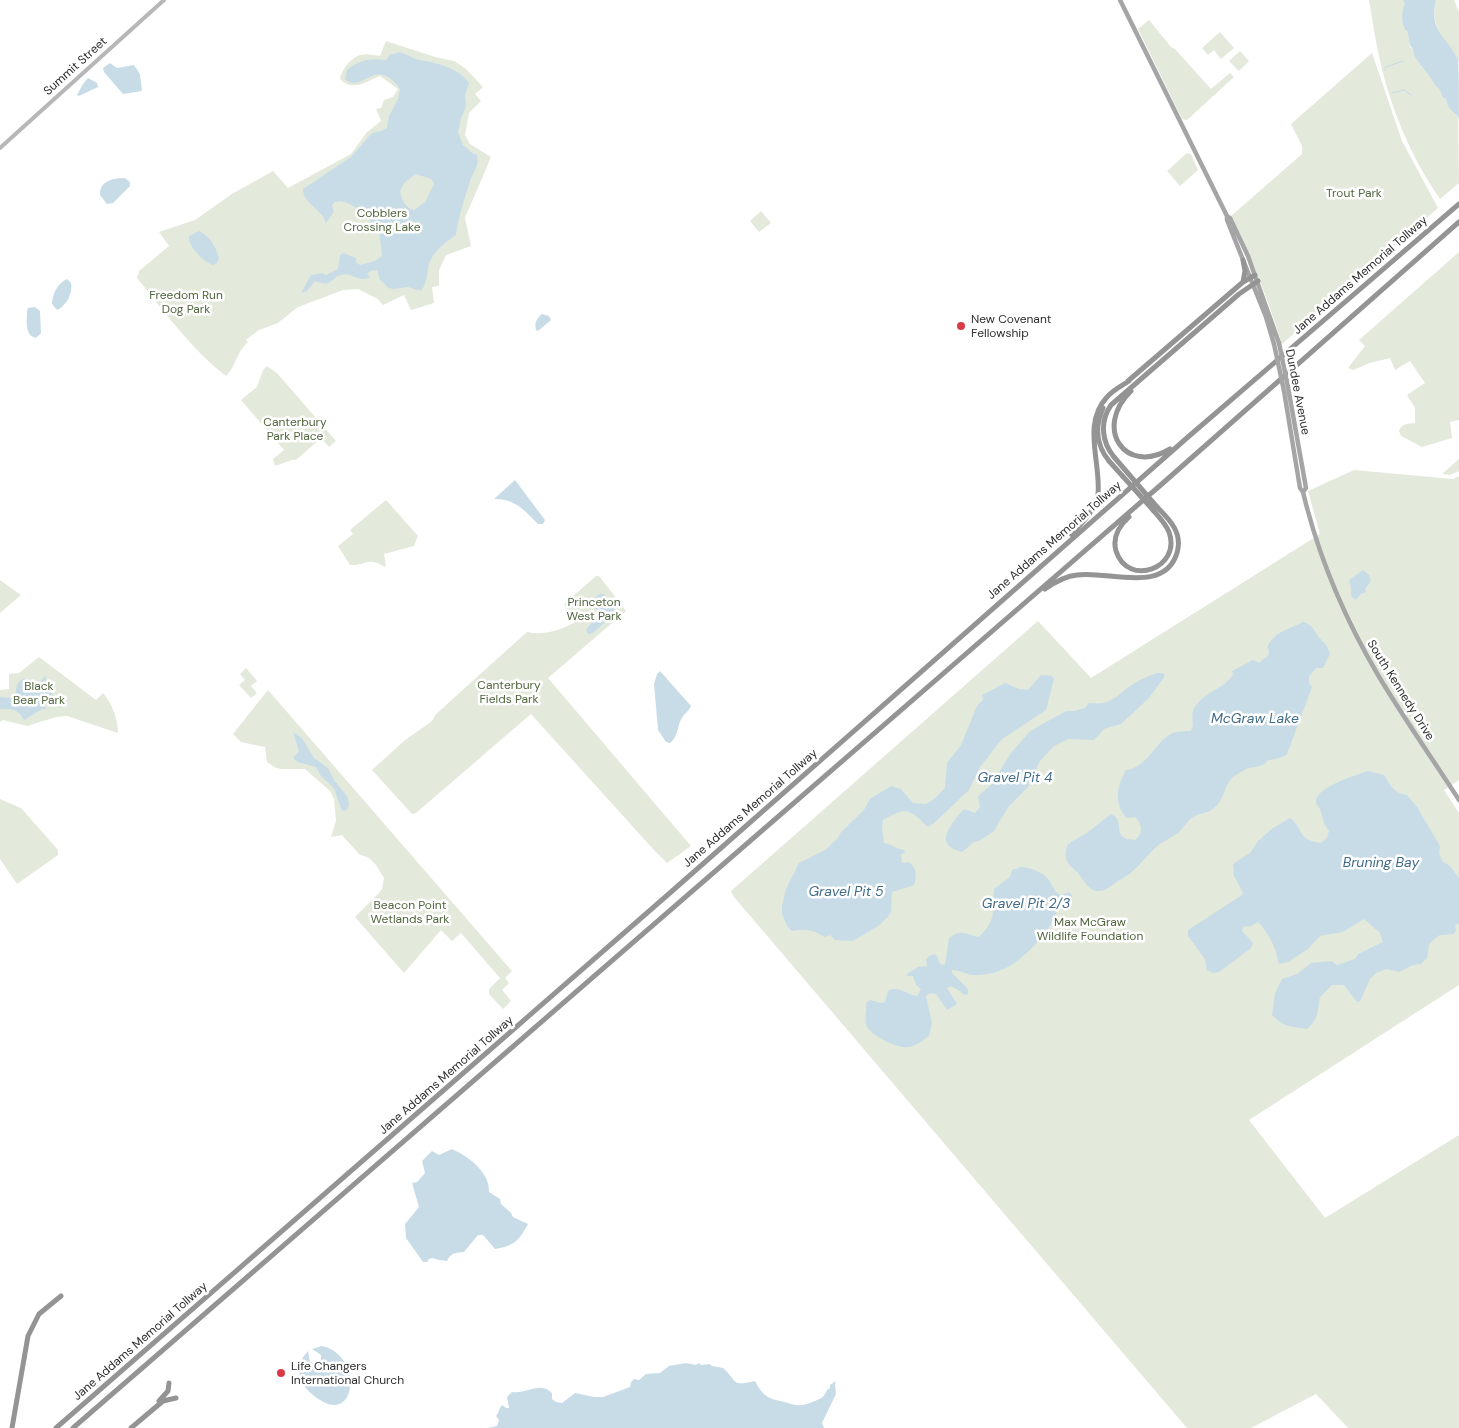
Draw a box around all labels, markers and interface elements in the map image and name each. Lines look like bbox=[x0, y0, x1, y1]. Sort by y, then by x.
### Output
street label: Summit Street bbox=[40, 33, 110, 99]
park label: Trout Park bbox=[1326, 185, 1382, 201]
park label: Cobblers Crossing Lake bbox=[344, 205, 421, 235]
street label: Jane Addams Memorial Tollway bbox=[1289, 212, 1431, 338]
park label: Freedom Run Dog Park bbox=[149, 287, 223, 317]
place label: New Covenant Fellowship bbox=[971, 311, 1052, 341]
marker: New Covenant Fellowship bbox=[955, 320, 967, 332]
street label: Dundee Avenue bbox=[1282, 348, 1314, 436]
park label: Canterbury Park Place bbox=[263, 414, 327, 444]
street label: Jane Addams Memorial Tollway bbox=[983, 477, 1125, 603]
park label: Princeton West Park bbox=[566, 594, 622, 624]
street label: South Kennedy Drive bbox=[1364, 637, 1439, 743]
park label: Canterbury Fields Park bbox=[477, 677, 541, 707]
park label: Black Bear Park bbox=[13, 678, 65, 708]
water label: McGraw Lake bbox=[1211, 709, 1299, 727]
street label: Jane Addams Memorial Tollway bbox=[679, 745, 821, 871]
water label: Gravel Pit 4 bbox=[977, 768, 1053, 786]
water label: Bruning Bay bbox=[1343, 853, 1420, 871]
water label: Gravel Pit 5 bbox=[808, 882, 884, 900]
water label: Gravel Pit 2/3 bbox=[982, 894, 1070, 912]
park label: Beacon Point Wetlands Park bbox=[371, 897, 449, 927]
park label: Max McGraw Wildlife Foundation bbox=[1037, 914, 1143, 944]
street label: Jane Addams Memorial Tollway bbox=[375, 1012, 517, 1138]
street label: Jane Addams Memorial Tollway bbox=[69, 1278, 211, 1404]
place label: Life Changers International Church bbox=[291, 1358, 404, 1388]
marker: Life Changers International Church bbox=[275, 1367, 287, 1379]

